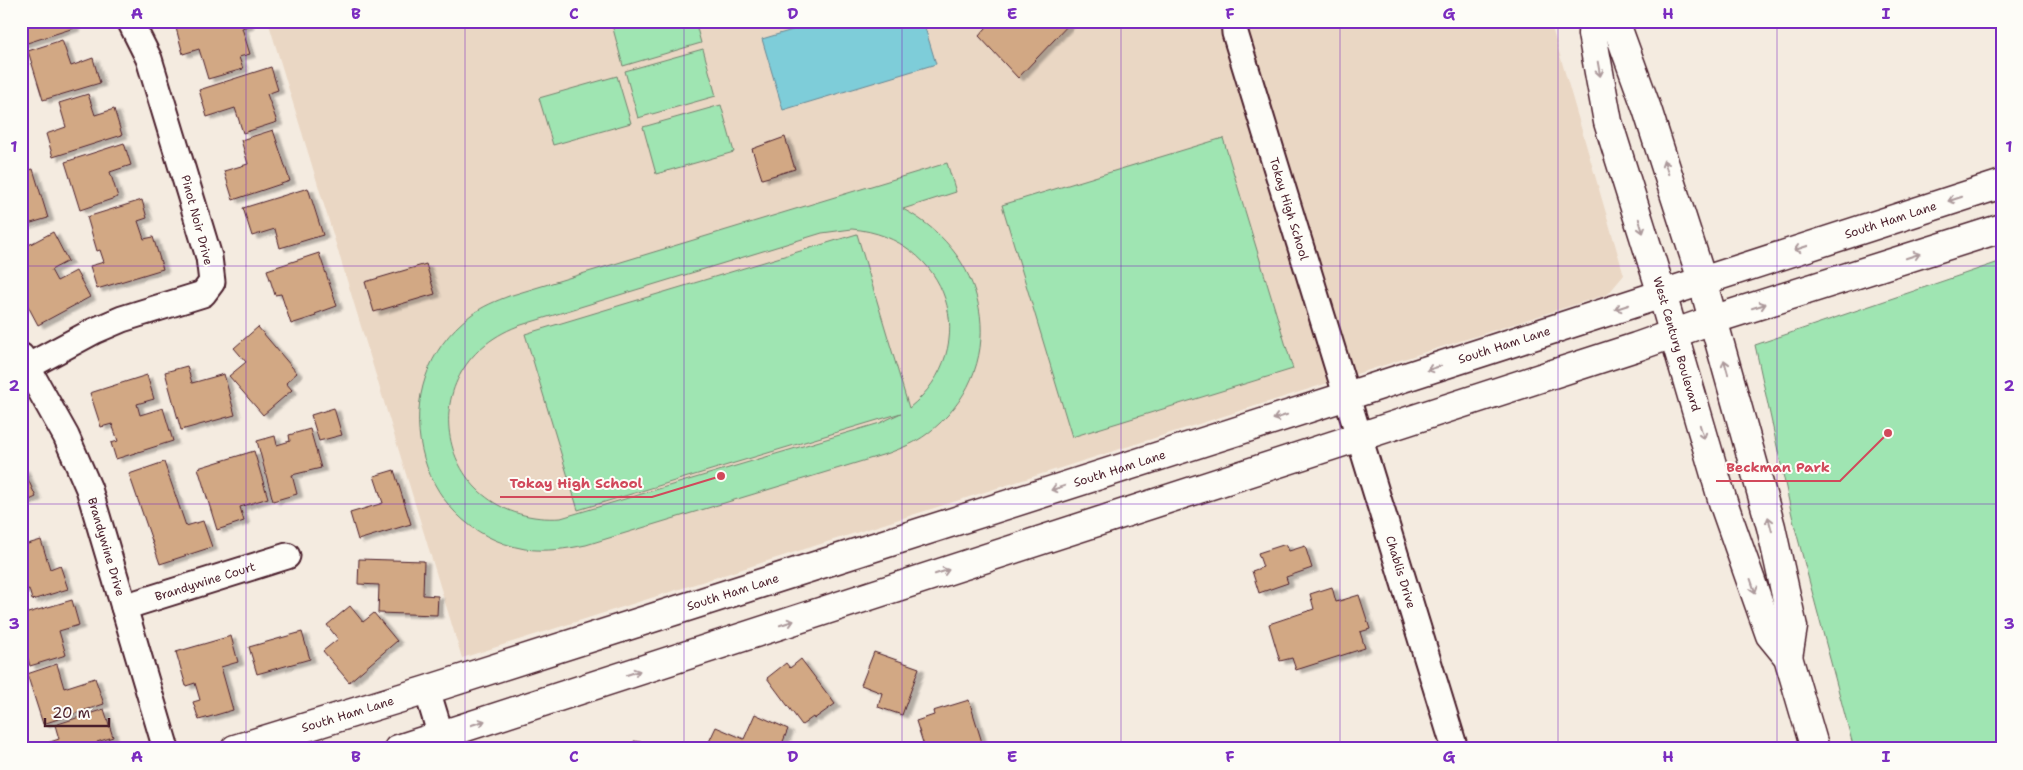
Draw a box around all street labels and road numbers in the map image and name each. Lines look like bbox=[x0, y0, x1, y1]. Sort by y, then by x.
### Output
street label: Tokay High School bbox=[1266, 156, 1312, 263]
street label: Pinot Noir Drive bbox=[177, 173, 217, 267]
street label: South Ham Lane bbox=[1842, 198, 1939, 242]
street label: West Century Boulevard bbox=[1649, 275, 1704, 414]
street label: South Ham Lane bbox=[1456, 323, 1553, 367]
street label: South Ham Lane bbox=[1072, 446, 1168, 491]
street label: Brandywine Drive bbox=[84, 496, 128, 598]
street label: Chablis Drive bbox=[1382, 534, 1419, 611]
street label: Brandywine Court bbox=[153, 558, 257, 605]
street label: South Ham Lane bbox=[685, 570, 781, 614]
street label: South Ham Lane bbox=[300, 693, 396, 736]

